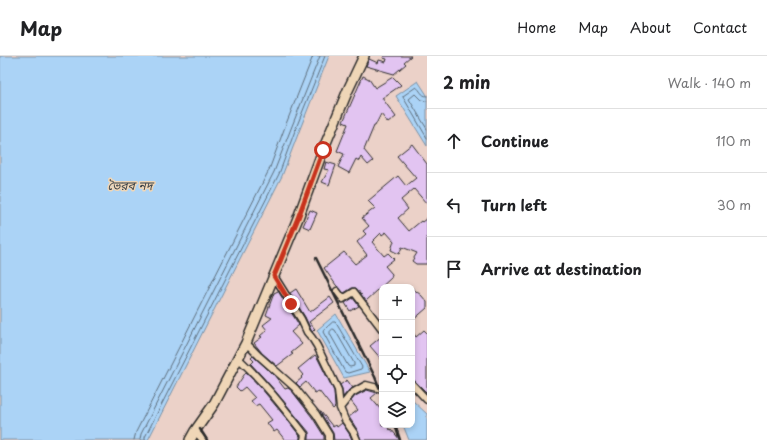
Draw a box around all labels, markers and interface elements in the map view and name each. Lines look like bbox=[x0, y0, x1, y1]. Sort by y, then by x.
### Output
text: Map bbox=[20, 14, 62, 42]
text: Home bbox=[517, 17, 556, 38]
text: Map bbox=[578, 17, 608, 38]
text: About bbox=[630, 17, 671, 38]
text: Contact bbox=[693, 17, 747, 38]
text: 2 min bbox=[443, 69, 490, 95]
text: Walk · 140 m bbox=[668, 73, 751, 92]
text: Continue bbox=[481, 129, 549, 152]
icon: ahead bbox=[443, 130, 465, 152]
text: 110 m bbox=[716, 131, 751, 150]
route start bbox=[314, 141, 332, 159]
water label: ভৈরব নদ bbox=[108, 176, 155, 194]
text: Turn left bbox=[481, 193, 547, 216]
icon: left bbox=[443, 194, 465, 216]
text: 30 m bbox=[717, 195, 751, 214]
text: Arrive at destination bbox=[481, 257, 642, 280]
icon: arrive bbox=[443, 258, 465, 280]
map controls bbox=[379, 284, 415, 428]
button: + bbox=[379, 284, 415, 320]
route end bbox=[282, 295, 300, 313]
button: − bbox=[379, 320, 415, 356]
button: locate bbox=[379, 356, 415, 392]
button: layers bbox=[379, 392, 415, 428]

